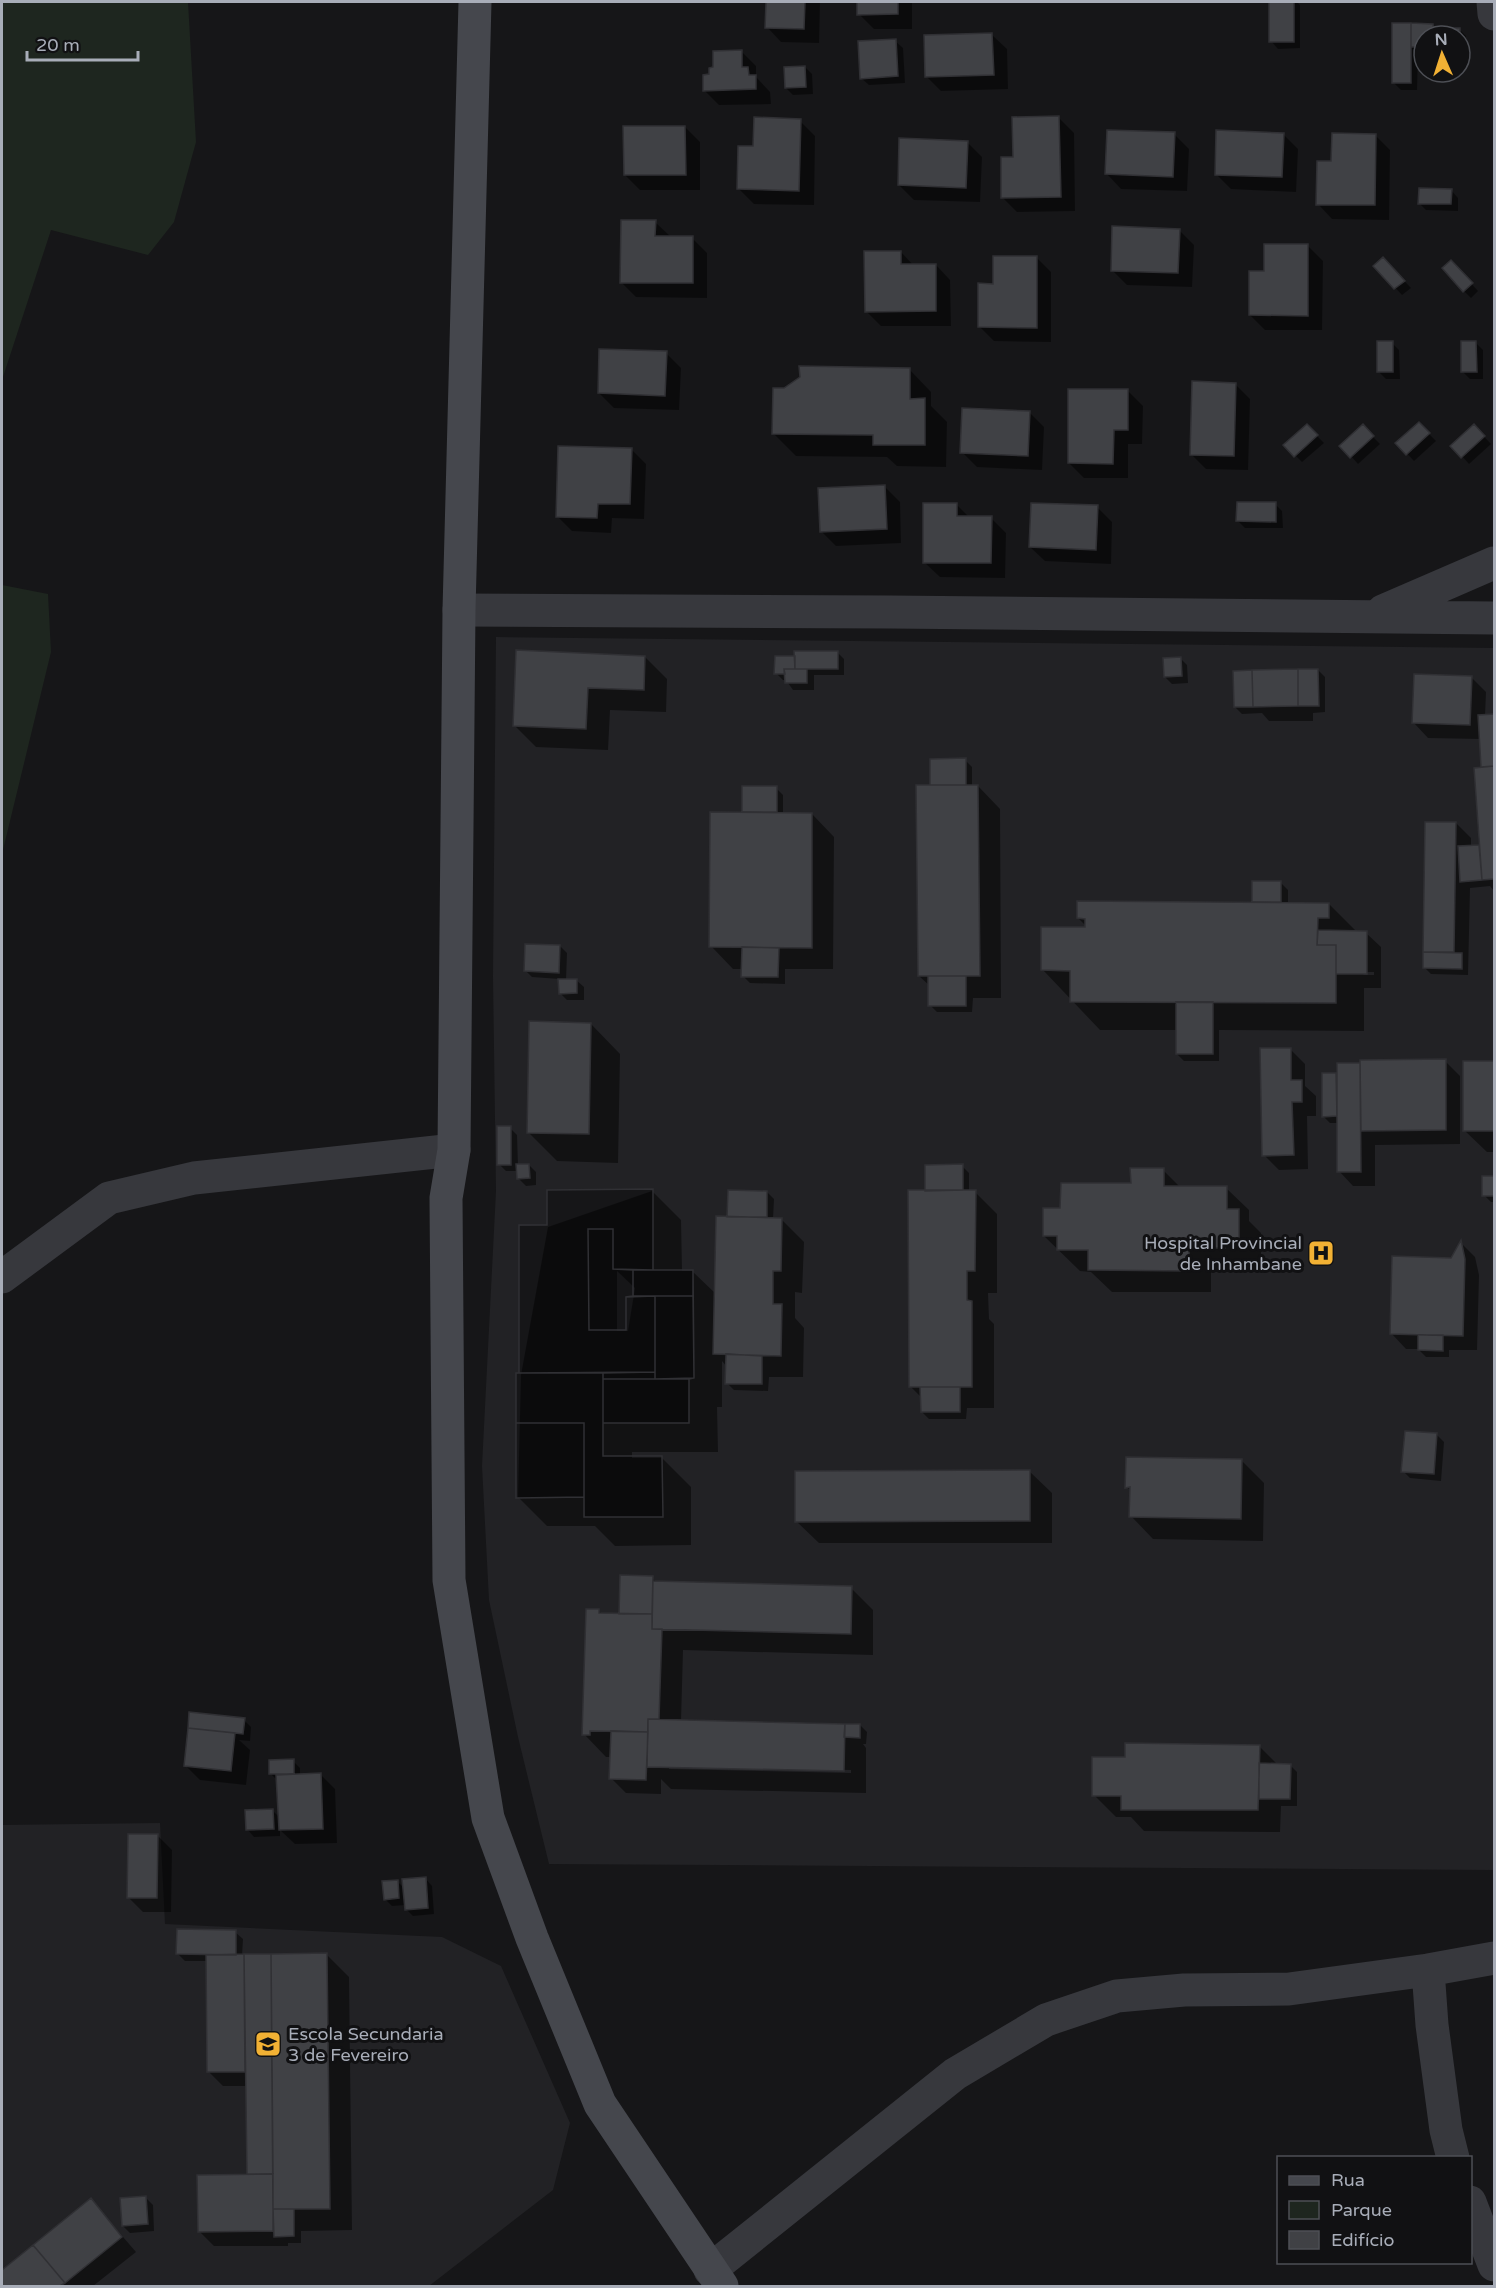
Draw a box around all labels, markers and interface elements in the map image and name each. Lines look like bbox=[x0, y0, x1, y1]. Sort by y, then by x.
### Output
scale bar bbox=[27, 24, 138, 62]
north arrow bbox=[1412, 24, 1472, 84]
text: N bbox=[1434, 30, 1448, 50]
text: 20 m bbox=[36, 34, 80, 56]
place label: Hospital Provincial de Inhambane bbox=[1144, 1232, 1302, 1275]
hospital icon: Hospital Provincial de Inhambane bbox=[1306, 1238, 1336, 1268]
place label: Escola Secundaria 3 de Fevereiro bbox=[288, 2023, 444, 2066]
school or university icon: Escola Secundaria 3 de Fevereiro bbox=[253, 2029, 283, 2059]
legend bbox=[1277, 2156, 1472, 2264]
text: Rua bbox=[1331, 2169, 1365, 2191]
text: Parque bbox=[1331, 2199, 1392, 2221]
text: Edifício bbox=[1331, 2229, 1395, 2251]

